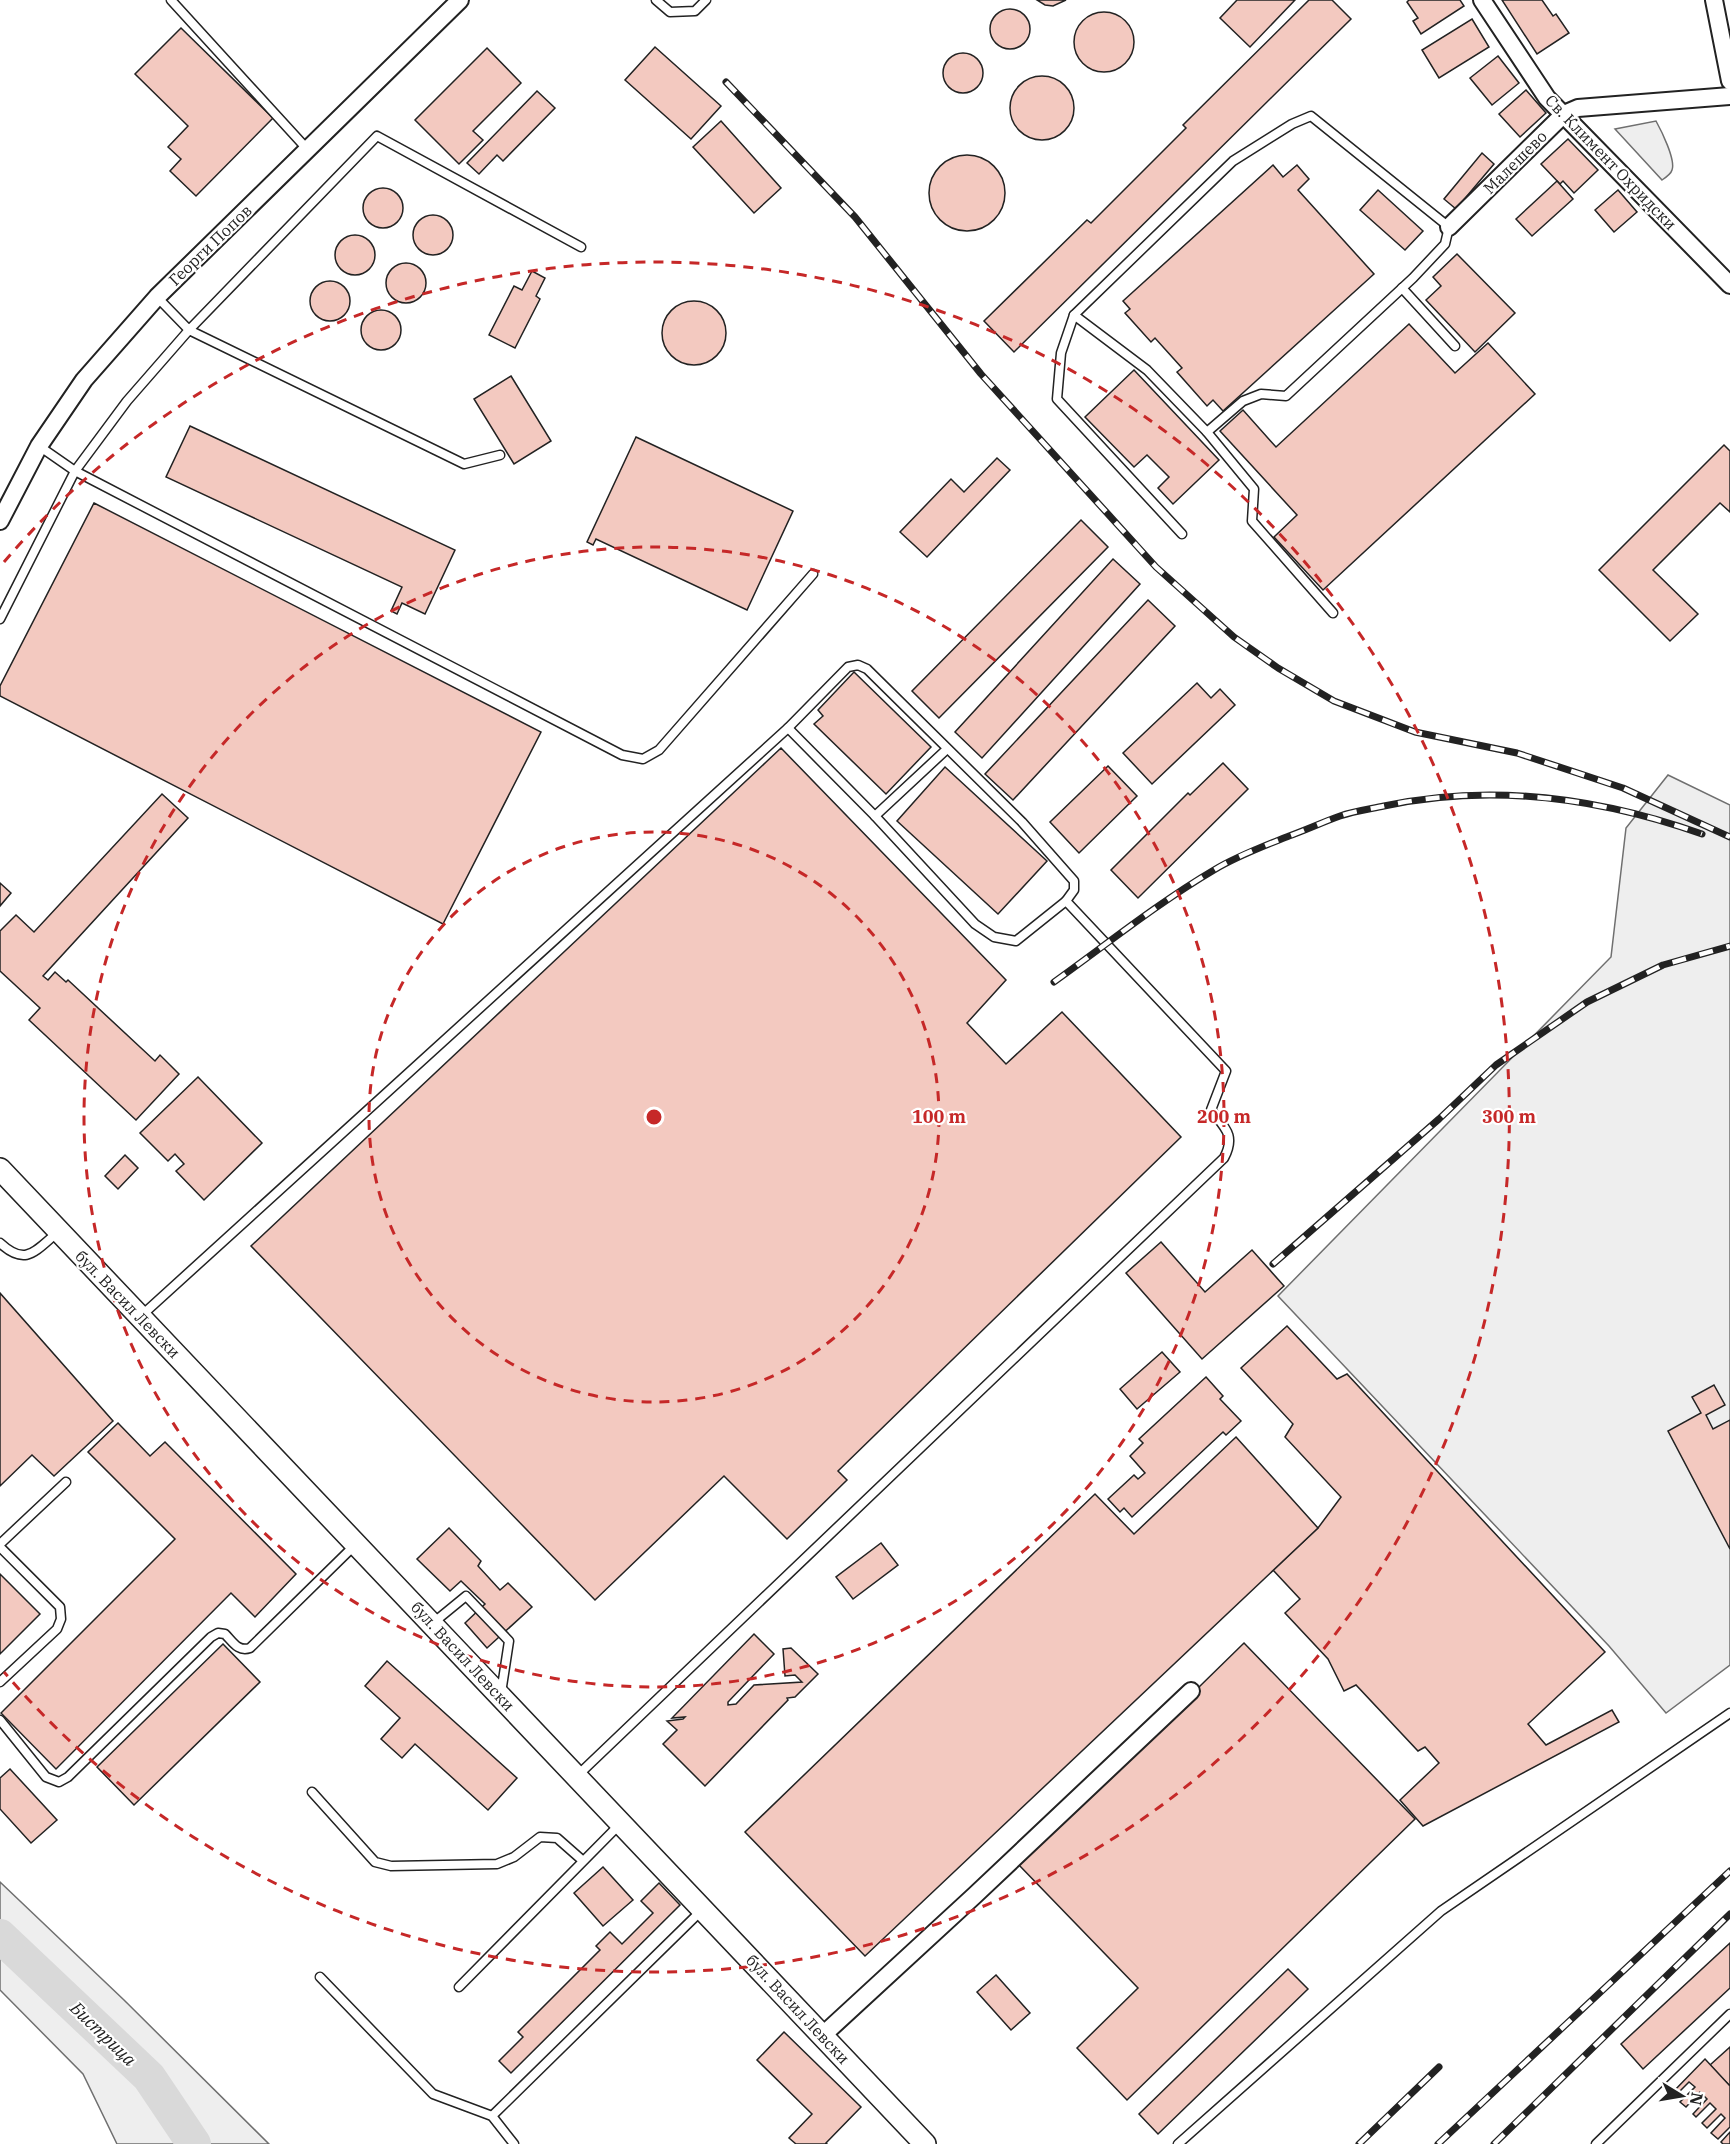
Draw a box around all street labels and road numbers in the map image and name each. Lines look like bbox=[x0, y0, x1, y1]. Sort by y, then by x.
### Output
street label: Св. Климент Охридски bbox=[1541, 90, 1681, 234]
street label: Малешево bbox=[1479, 126, 1551, 198]
street label: Георги Попов bbox=[164, 200, 256, 290]
street label: бул. Васил Левски bbox=[71, 1246, 185, 1362]
street label: бул. Васил Левски bbox=[407, 1597, 519, 1715]
street label: бул. Васил Левски bbox=[742, 1950, 854, 2068]

